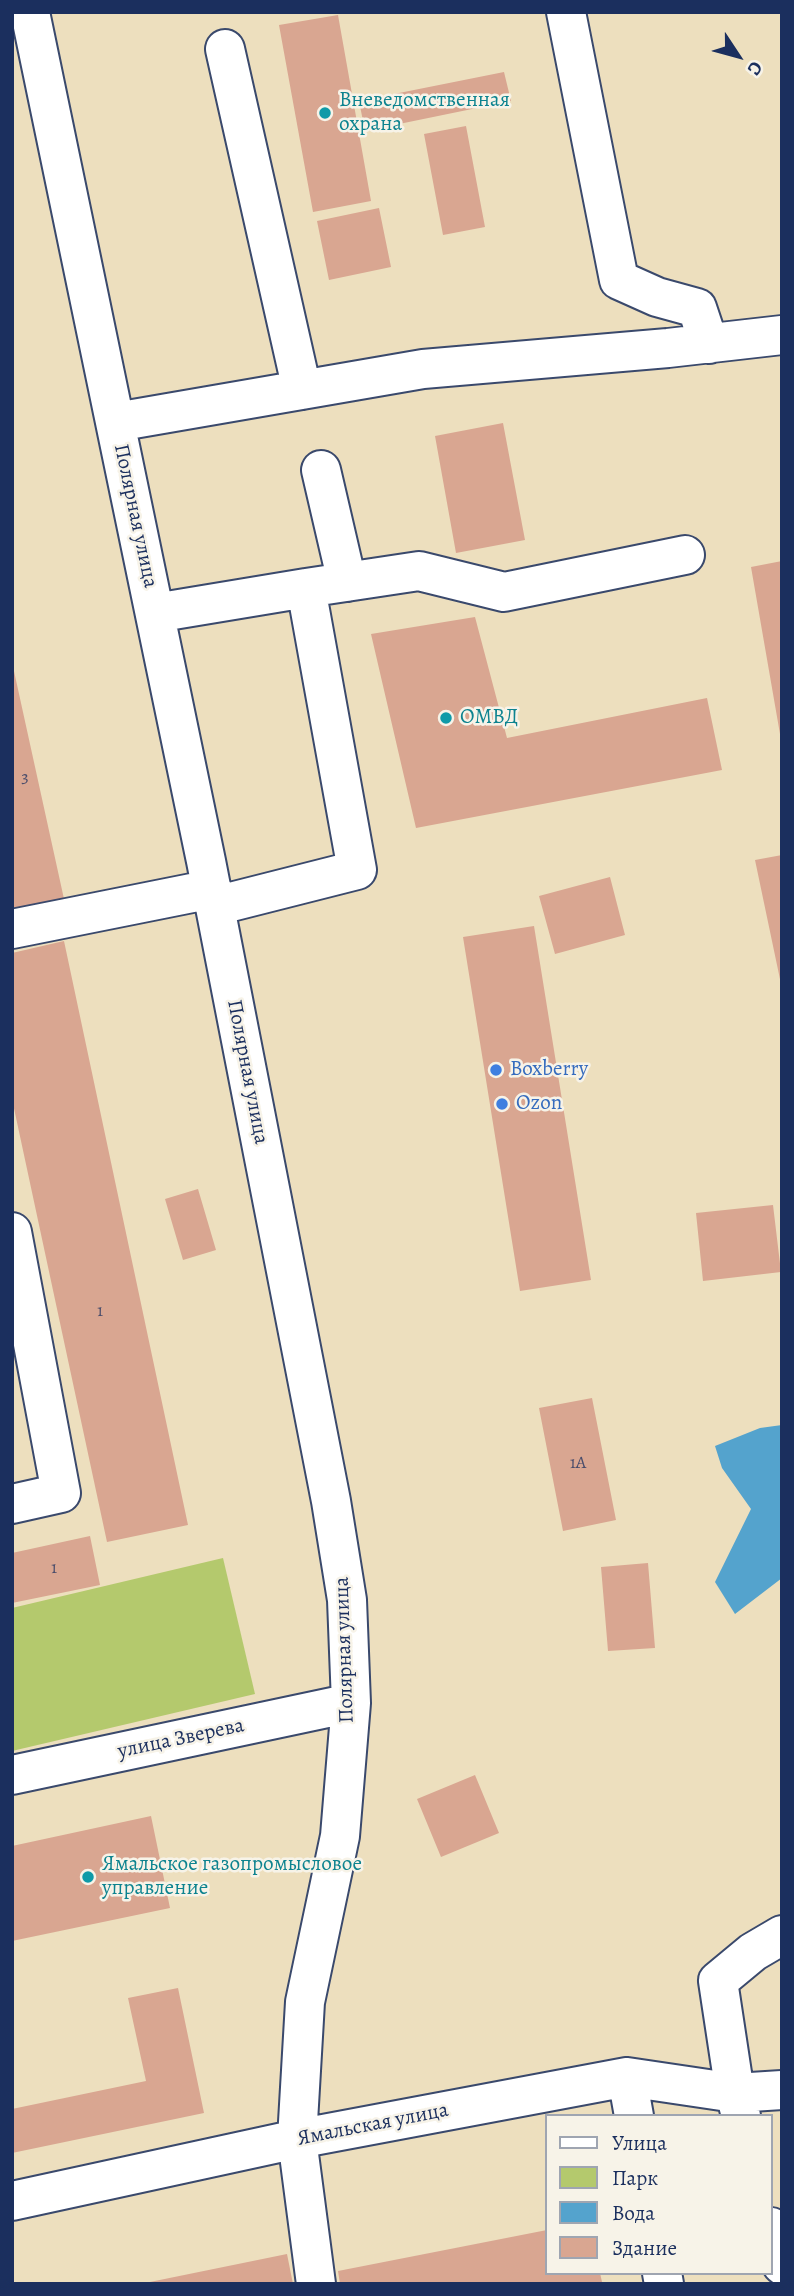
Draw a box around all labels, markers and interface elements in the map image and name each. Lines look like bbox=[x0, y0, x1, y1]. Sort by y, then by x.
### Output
north arrow bbox=[703, 21, 773, 91]
text: С bbox=[741, 56, 769, 81]
place label: Вневедомственная охрана bbox=[339, 88, 510, 138]
marker: Вневедомственная охрана bbox=[317, 105, 333, 121]
street label: Полярная улица bbox=[107, 442, 163, 590]
place label: ОМВД bbox=[460, 705, 518, 731]
marker: ОМВД bbox=[438, 710, 454, 726]
house number: 3 bbox=[21, 767, 29, 789]
street label: Полярная улица bbox=[221, 998, 273, 1146]
place label: Boxberry bbox=[510, 1057, 588, 1083]
marker: Boxberry bbox=[488, 1062, 504, 1078]
place label: Ozon bbox=[516, 1091, 562, 1117]
marker: Ozon bbox=[494, 1096, 510, 1112]
house number: 1 bbox=[97, 1301, 103, 1323]
house number: 1А bbox=[570, 1453, 586, 1475]
house number: 1 bbox=[51, 1558, 57, 1580]
street label: Полярная улица bbox=[330, 1576, 360, 1724]
street label: улица Зверева bbox=[116, 1713, 246, 1765]
place label: Ямальское газопромысловое управление bbox=[102, 1852, 362, 1902]
marker: Ямальское газопромысловое управление bbox=[80, 1869, 96, 1885]
street label: Ямальская улица bbox=[295, 2098, 451, 2152]
legend bbox=[546, 2114, 773, 2275]
text: Улица bbox=[612, 2129, 667, 2157]
text: Парк bbox=[612, 2164, 658, 2192]
text: Вода bbox=[612, 2199, 655, 2227]
text: Здание bbox=[612, 2234, 677, 2262]

